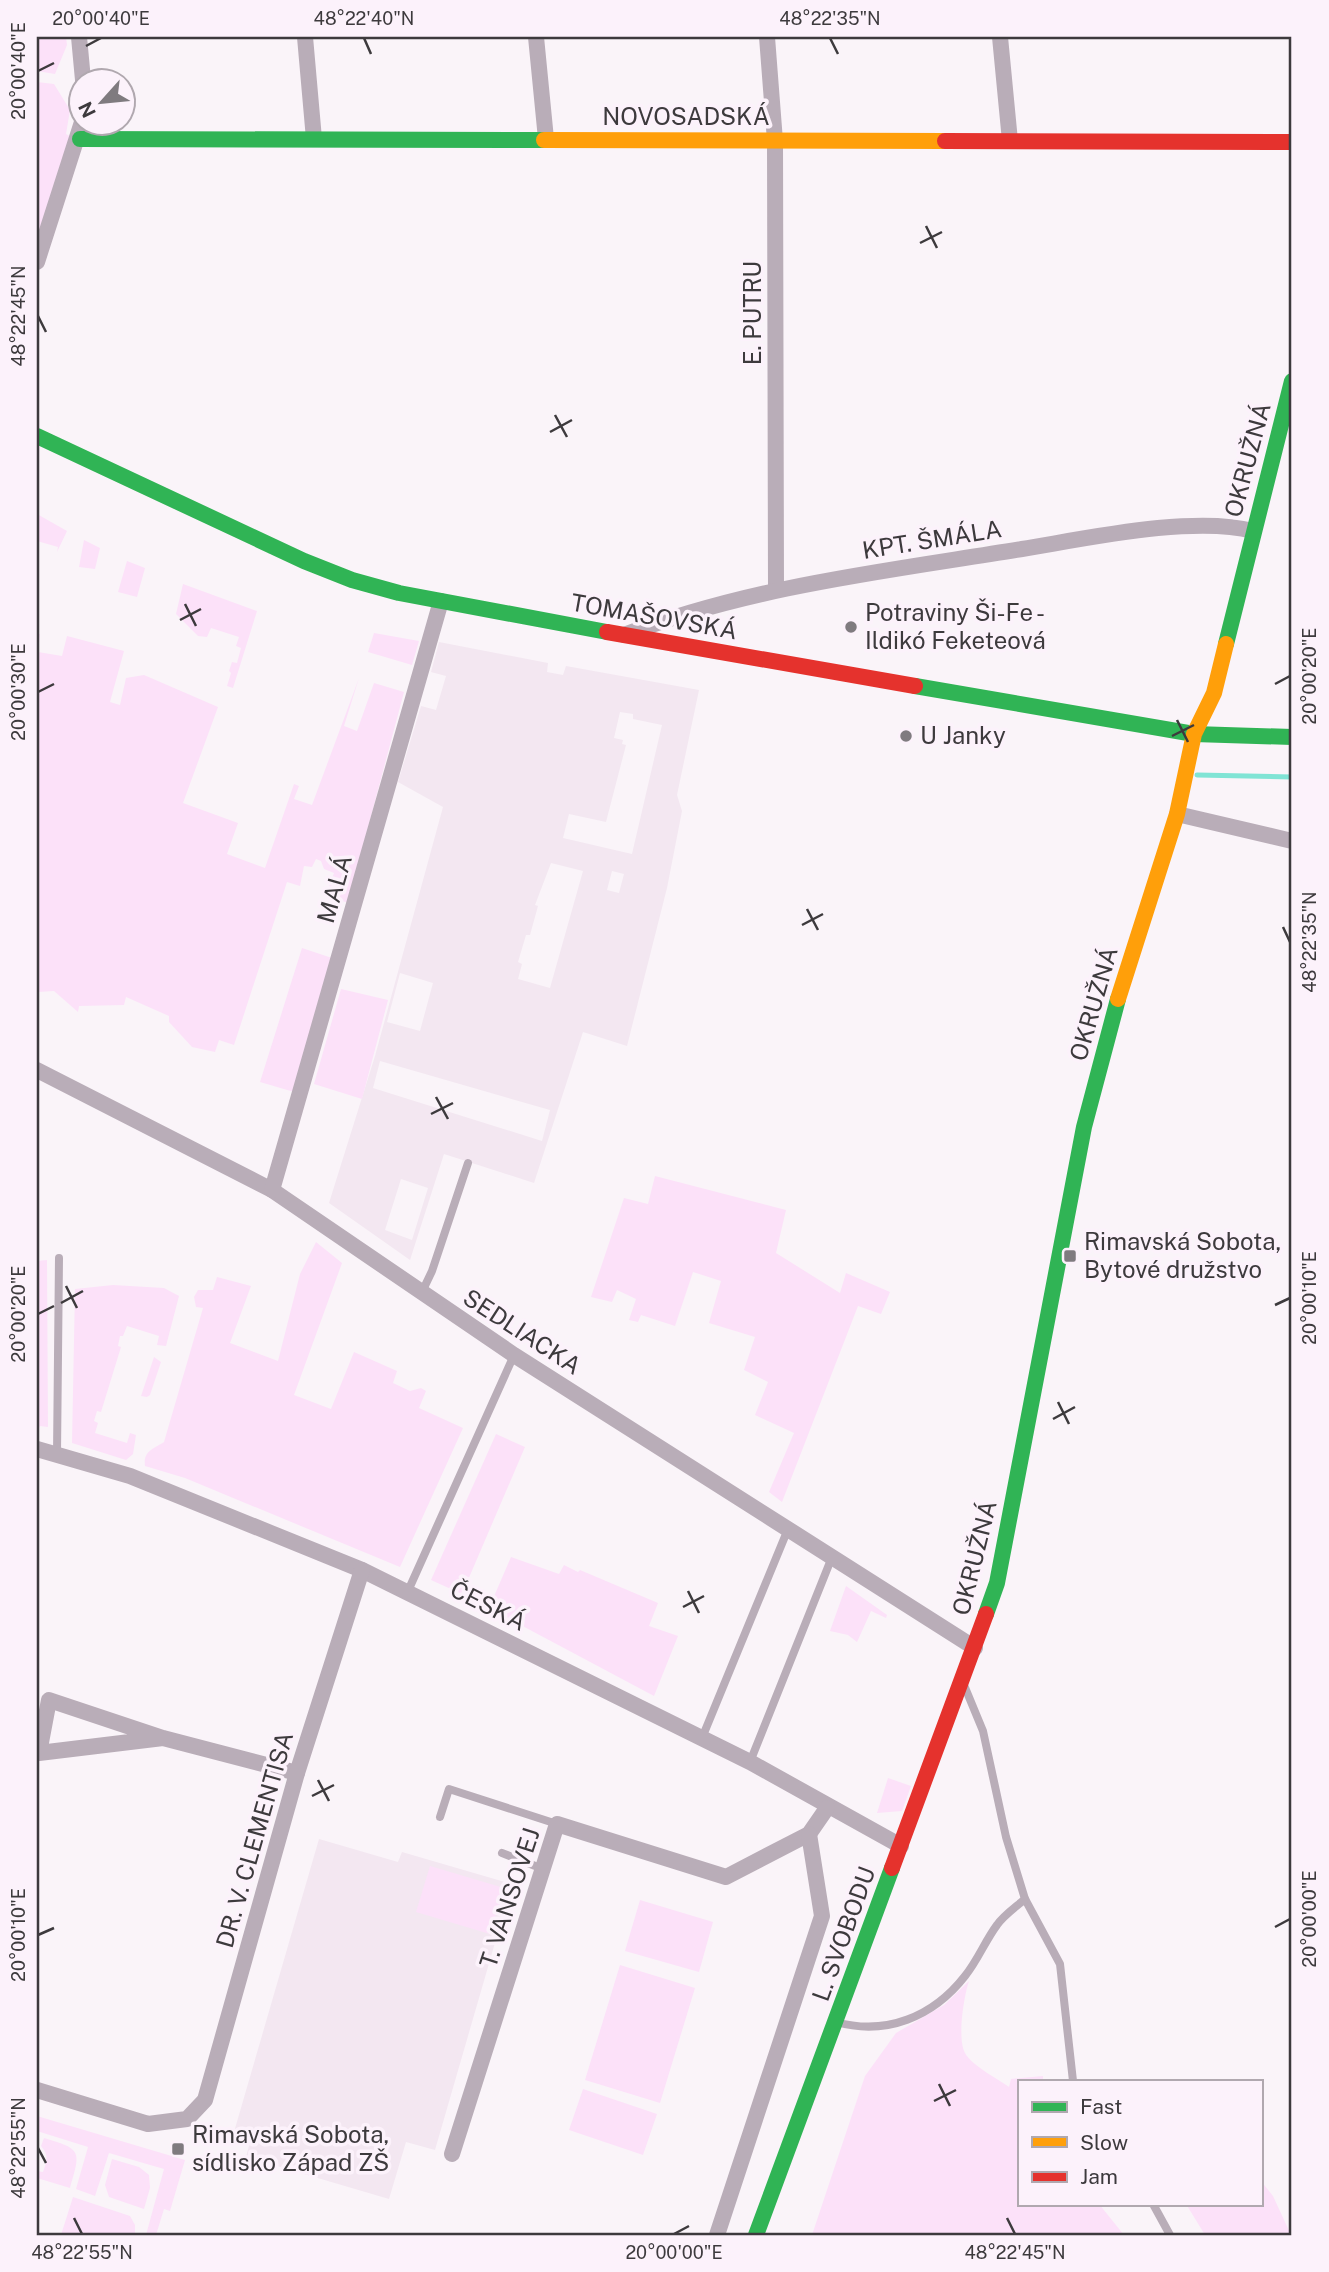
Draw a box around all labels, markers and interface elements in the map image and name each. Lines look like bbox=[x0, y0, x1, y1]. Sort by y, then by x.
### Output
text: 20°00'40"E bbox=[52, 8, 150, 29]
text: 48°22'40"N bbox=[314, 8, 414, 29]
text: 48°22'35"N bbox=[779, 8, 881, 29]
text: 20°00'40"E bbox=[8, 22, 29, 120]
north arrow bbox=[66, 66, 136, 136]
text: N bbox=[74, 98, 100, 121]
street label: NOVOSADSKÁ bbox=[602, 102, 770, 130]
street label: E. PUTRU bbox=[738, 261, 766, 365]
text: 48°22'45"N bbox=[8, 265, 29, 367]
street label: OKRUŽNÁ bbox=[1218, 400, 1276, 520]
street label: KPT. ŠMÁLA bbox=[860, 514, 1004, 564]
street label: TOMAŠOVSKÁ bbox=[569, 588, 739, 644]
place label: Potraviny Ši-Fe - Ildikó Feketeová bbox=[865, 598, 1046, 654]
marker: Potraviny Ši-Fe - Ildikó Feketeová bbox=[843, 619, 859, 635]
text: 20°00'20"E bbox=[1299, 627, 1320, 725]
text: 20°00'30"E bbox=[8, 643, 29, 741]
place label: U Janky bbox=[920, 721, 1006, 749]
marker: U Janky bbox=[898, 728, 914, 744]
street label: MALÁ bbox=[311, 851, 357, 926]
text: 48°22'35"N bbox=[1299, 891, 1320, 993]
street label: OKRUŽNÁ bbox=[1063, 944, 1123, 1064]
place label: Rimavská Sobota, Bytové družstvo bbox=[1084, 1227, 1281, 1283]
marker: Rimavská Sobota, Bytové družstvo bbox=[1062, 1248, 1078, 1264]
text: 20°00'10"E bbox=[1299, 1251, 1320, 1345]
text: 20°00'20"E bbox=[8, 1265, 29, 1363]
street label: SEDLIACKA bbox=[458, 1283, 587, 1380]
street label: OKRUŽNÁ bbox=[946, 1498, 1002, 1618]
street label: ČESKÁ bbox=[446, 1574, 531, 1636]
street label: DR. V. CLEMENTISA bbox=[210, 1729, 298, 1951]
street label: T. VANSOVEJ bbox=[473, 1824, 545, 1971]
street label: L. SVOBODU bbox=[806, 1863, 880, 2005]
text: 20°00'00"E bbox=[1299, 1870, 1320, 1968]
text: 20°00'10"E bbox=[8, 1888, 29, 1982]
legend bbox=[1018, 2080, 1262, 2206]
text: Fast bbox=[1080, 2094, 1122, 2119]
text: 48°22'55"N bbox=[8, 2097, 29, 2199]
place label: Rimavská Sobota, sídlisko Západ ZŠ bbox=[192, 2120, 389, 2176]
text: Slow bbox=[1080, 2130, 1128, 2155]
marker: Rimavská Sobota, sídlisko Západ ZŠ bbox=[170, 2141, 186, 2157]
text: Jam bbox=[1080, 2164, 1118, 2189]
text: 48°22'55"N bbox=[31, 2242, 133, 2263]
text: 20°00'00"E bbox=[625, 2242, 723, 2263]
text: 48°22'45"N bbox=[964, 2242, 1066, 2263]

